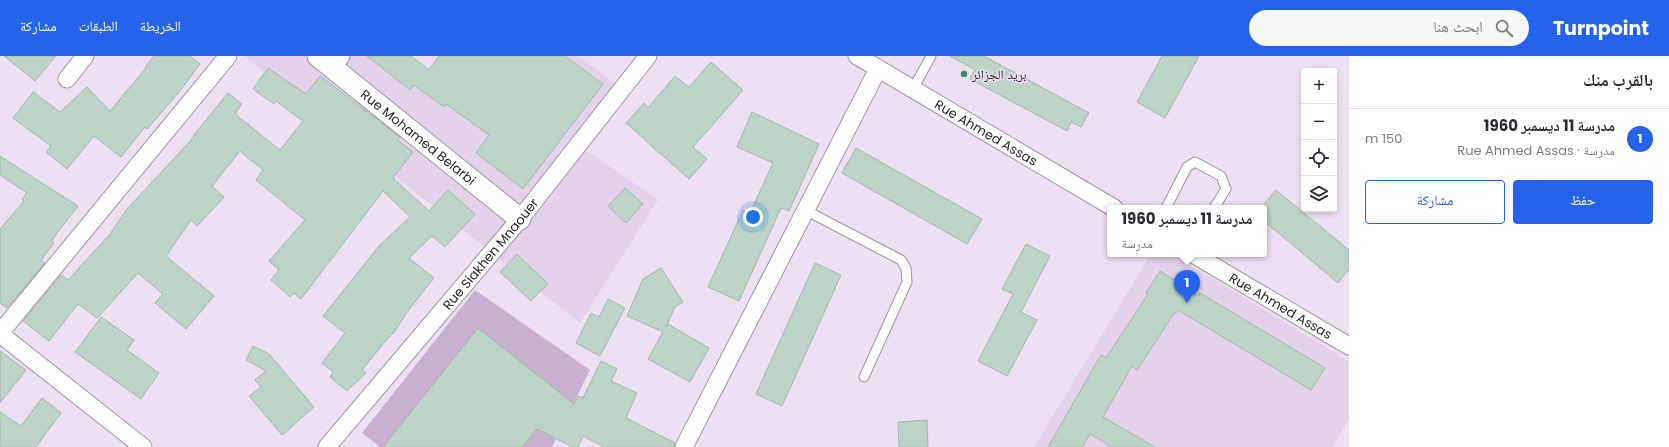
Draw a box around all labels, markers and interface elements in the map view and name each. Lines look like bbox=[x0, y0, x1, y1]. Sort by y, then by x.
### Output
search box bbox=[1249, 10, 1529, 46]
text: Turnpoint bbox=[1553, 15, 1649, 42]
text: مشاركة bbox=[20, 16, 57, 36]
text: الطبقات bbox=[79, 16, 118, 36]
text: الخريطة bbox=[140, 16, 181, 36]
text: ابحث هنا bbox=[1433, 16, 1483, 37]
icon: search bbox=[1493, 17, 1515, 39]
place label: بريد الجزائر bbox=[971, 65, 1027, 84]
map controls bbox=[1301, 68, 1337, 212]
button: + bbox=[1301, 68, 1337, 104]
text: بالقرب منك bbox=[1583, 68, 1653, 92]
marker: بريد الجزائر bbox=[959, 69, 969, 79]
street label: Rue Mohamed Belarbi bbox=[357, 85, 480, 189]
street label: Rue Ahmed Assas bbox=[931, 95, 1041, 170]
button: − bbox=[1301, 104, 1337, 140]
text: مدرسة 11 ديسمبر 1960 bbox=[1484, 115, 1615, 136]
text: 150 m bbox=[1365, 129, 1402, 148]
text: 1 bbox=[1638, 129, 1642, 148]
button: locate bbox=[1301, 140, 1337, 176]
text: مدرسة · Rue Ahmed Assas bbox=[1457, 141, 1615, 160]
button: layers bbox=[1301, 176, 1337, 212]
button: مشاركة bbox=[1365, 180, 1505, 224]
button: حفظ bbox=[1513, 180, 1653, 224]
street label: Rue Siakhen Mnaouer bbox=[438, 194, 543, 314]
popup bbox=[1107, 205, 1267, 257]
your location bbox=[743, 207, 763, 227]
text: مدرسة 11 ديسمبر 1960 bbox=[1121, 208, 1253, 229]
text: مدرسة bbox=[1121, 234, 1153, 253]
street label: Rue Ahmed Assas bbox=[1226, 268, 1336, 344]
pin: 1 bbox=[1174, 270, 1200, 303]

